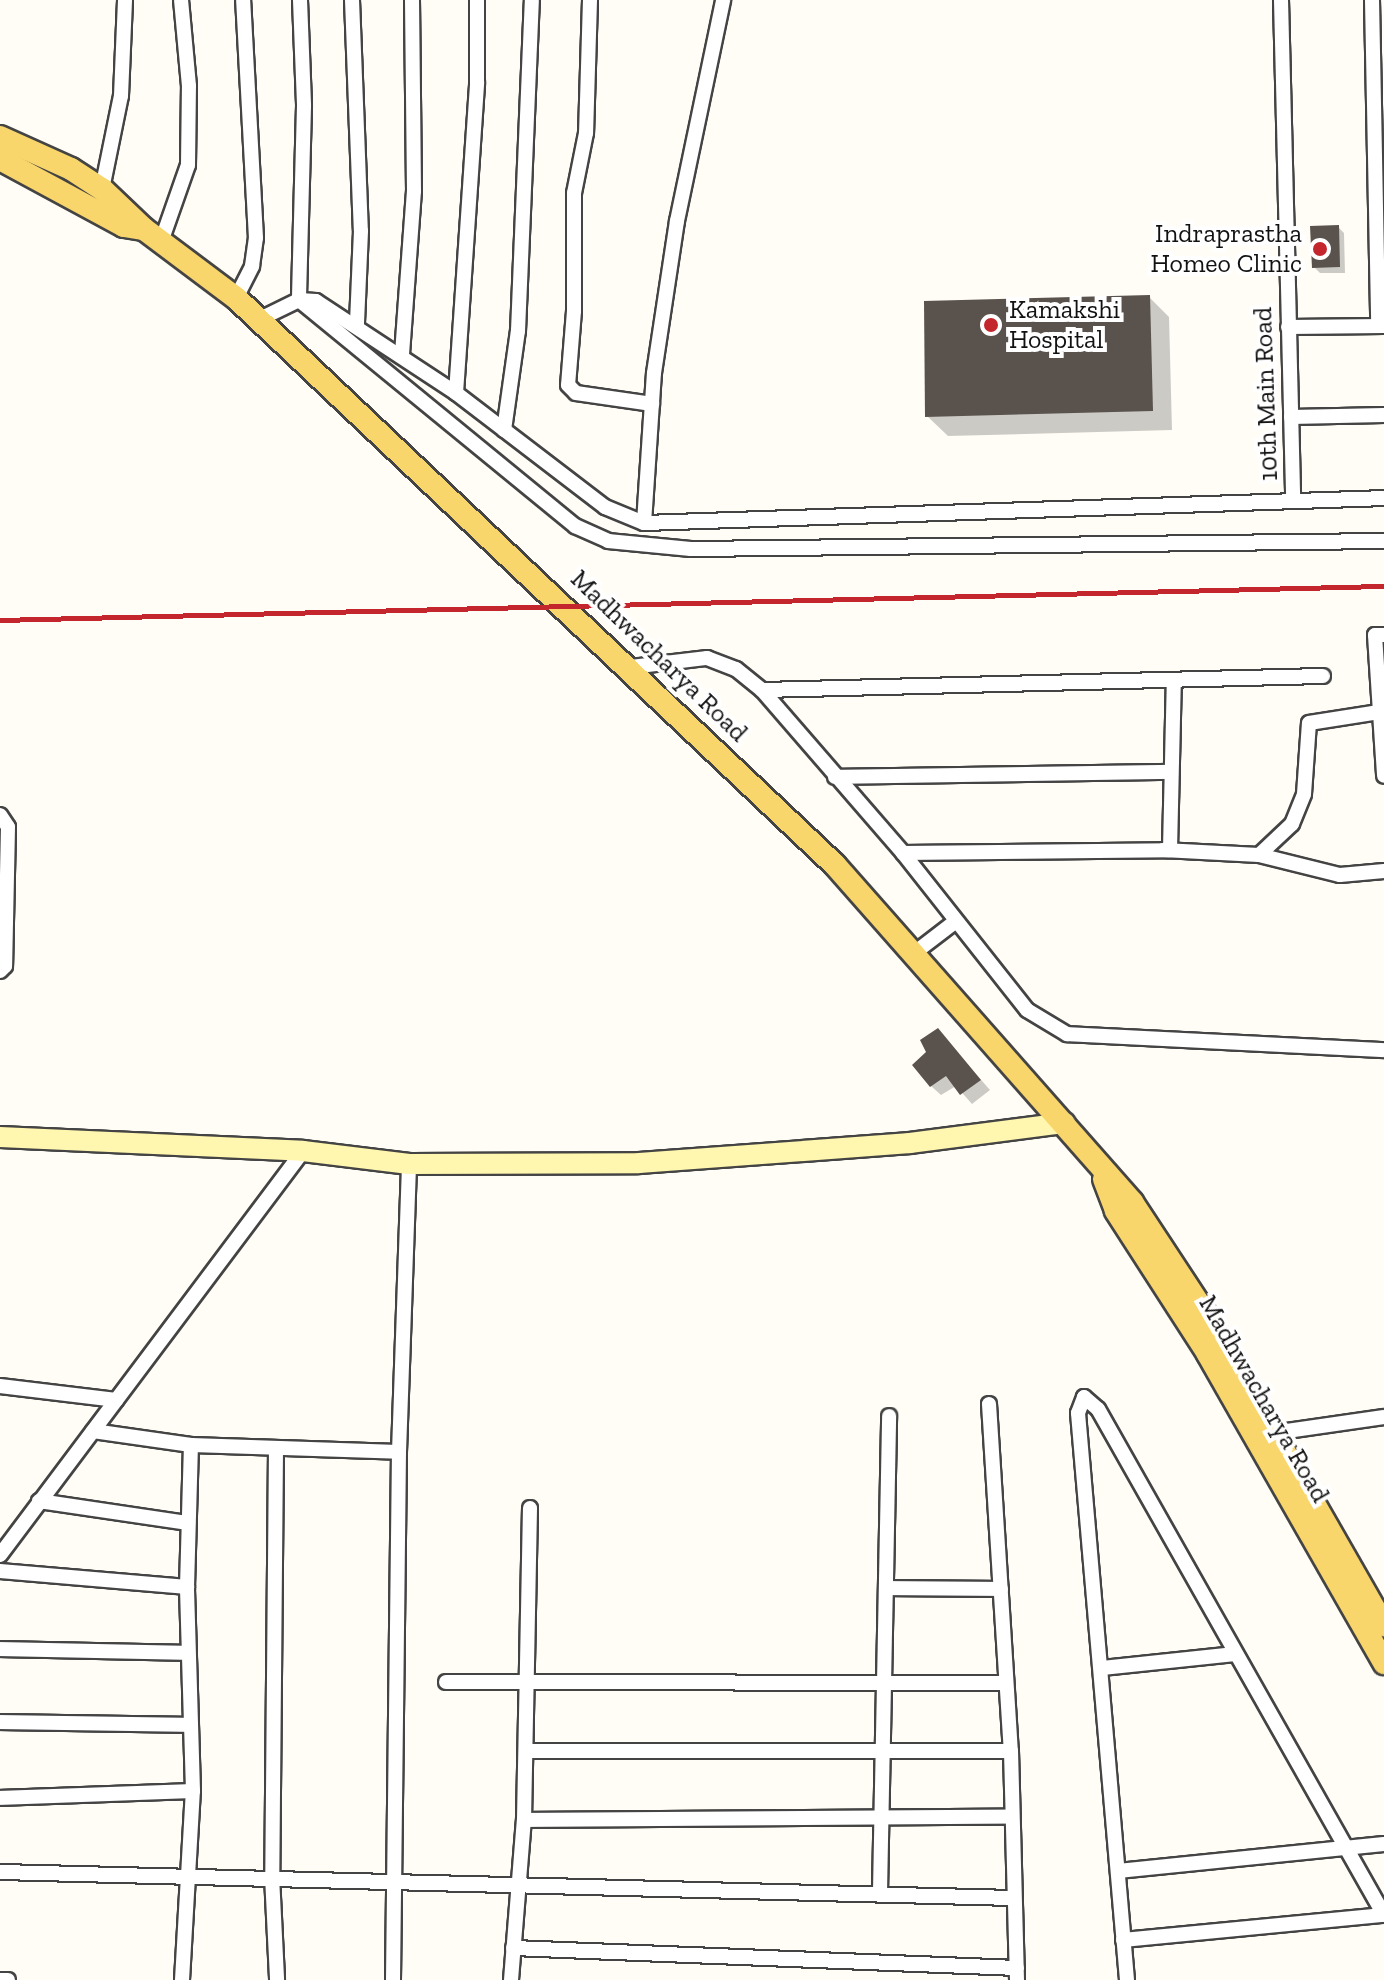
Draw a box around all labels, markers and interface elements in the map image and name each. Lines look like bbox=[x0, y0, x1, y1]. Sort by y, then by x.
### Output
place label: Indraprastha Homeo Clinic bbox=[1151, 218, 1302, 280]
marker: Indraprastha Homeo Clinic bbox=[1309, 238, 1331, 260]
place label: Kamakshi Hospital bbox=[1009, 294, 1120, 356]
street label: 10th Main Road bbox=[1247, 306, 1285, 482]
marker: Kamakshi Hospital bbox=[980, 314, 1002, 336]
street label: Madhwacharya Road bbox=[564, 564, 754, 748]
street label: Madhwacharya Road bbox=[1192, 1290, 1336, 1508]

